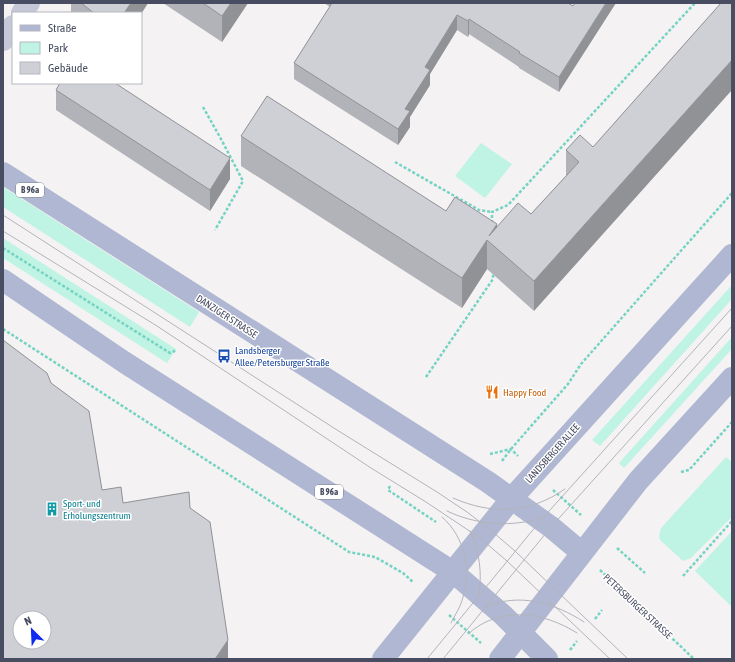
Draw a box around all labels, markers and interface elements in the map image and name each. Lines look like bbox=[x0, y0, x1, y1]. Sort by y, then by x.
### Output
legend bbox=[12, 12, 142, 84]
text: Straße bbox=[48, 21, 76, 35]
text: Park bbox=[48, 41, 69, 55]
text: Gebäude bbox=[48, 61, 88, 75]
road number: B 96a bbox=[16, 183, 44, 197]
street label: DANZIGER STRASSE bbox=[194, 293, 260, 341]
place label: Landsberger Allee/Petersburger Straße bbox=[235, 345, 330, 368]
bus stop icon: Landsberger Allee/Petersburger Straße bbox=[216, 348, 232, 364]
restaurant icon: Happy Food bbox=[484, 384, 500, 400]
place label: Happy Food bbox=[503, 387, 547, 398]
street label: LANDSBERGER ALLEE bbox=[523, 421, 582, 485]
road number: B 96a bbox=[315, 485, 343, 499]
place label: Sport- und Erholungszentrum bbox=[63, 498, 131, 521]
building icon: Sport- und Erholungszentrum bbox=[44, 501, 60, 517]
street label: PETERSBURGER STRASSE bbox=[601, 572, 675, 641]
north arrow bbox=[12, 610, 52, 650]
text: N bbox=[23, 614, 33, 628]

